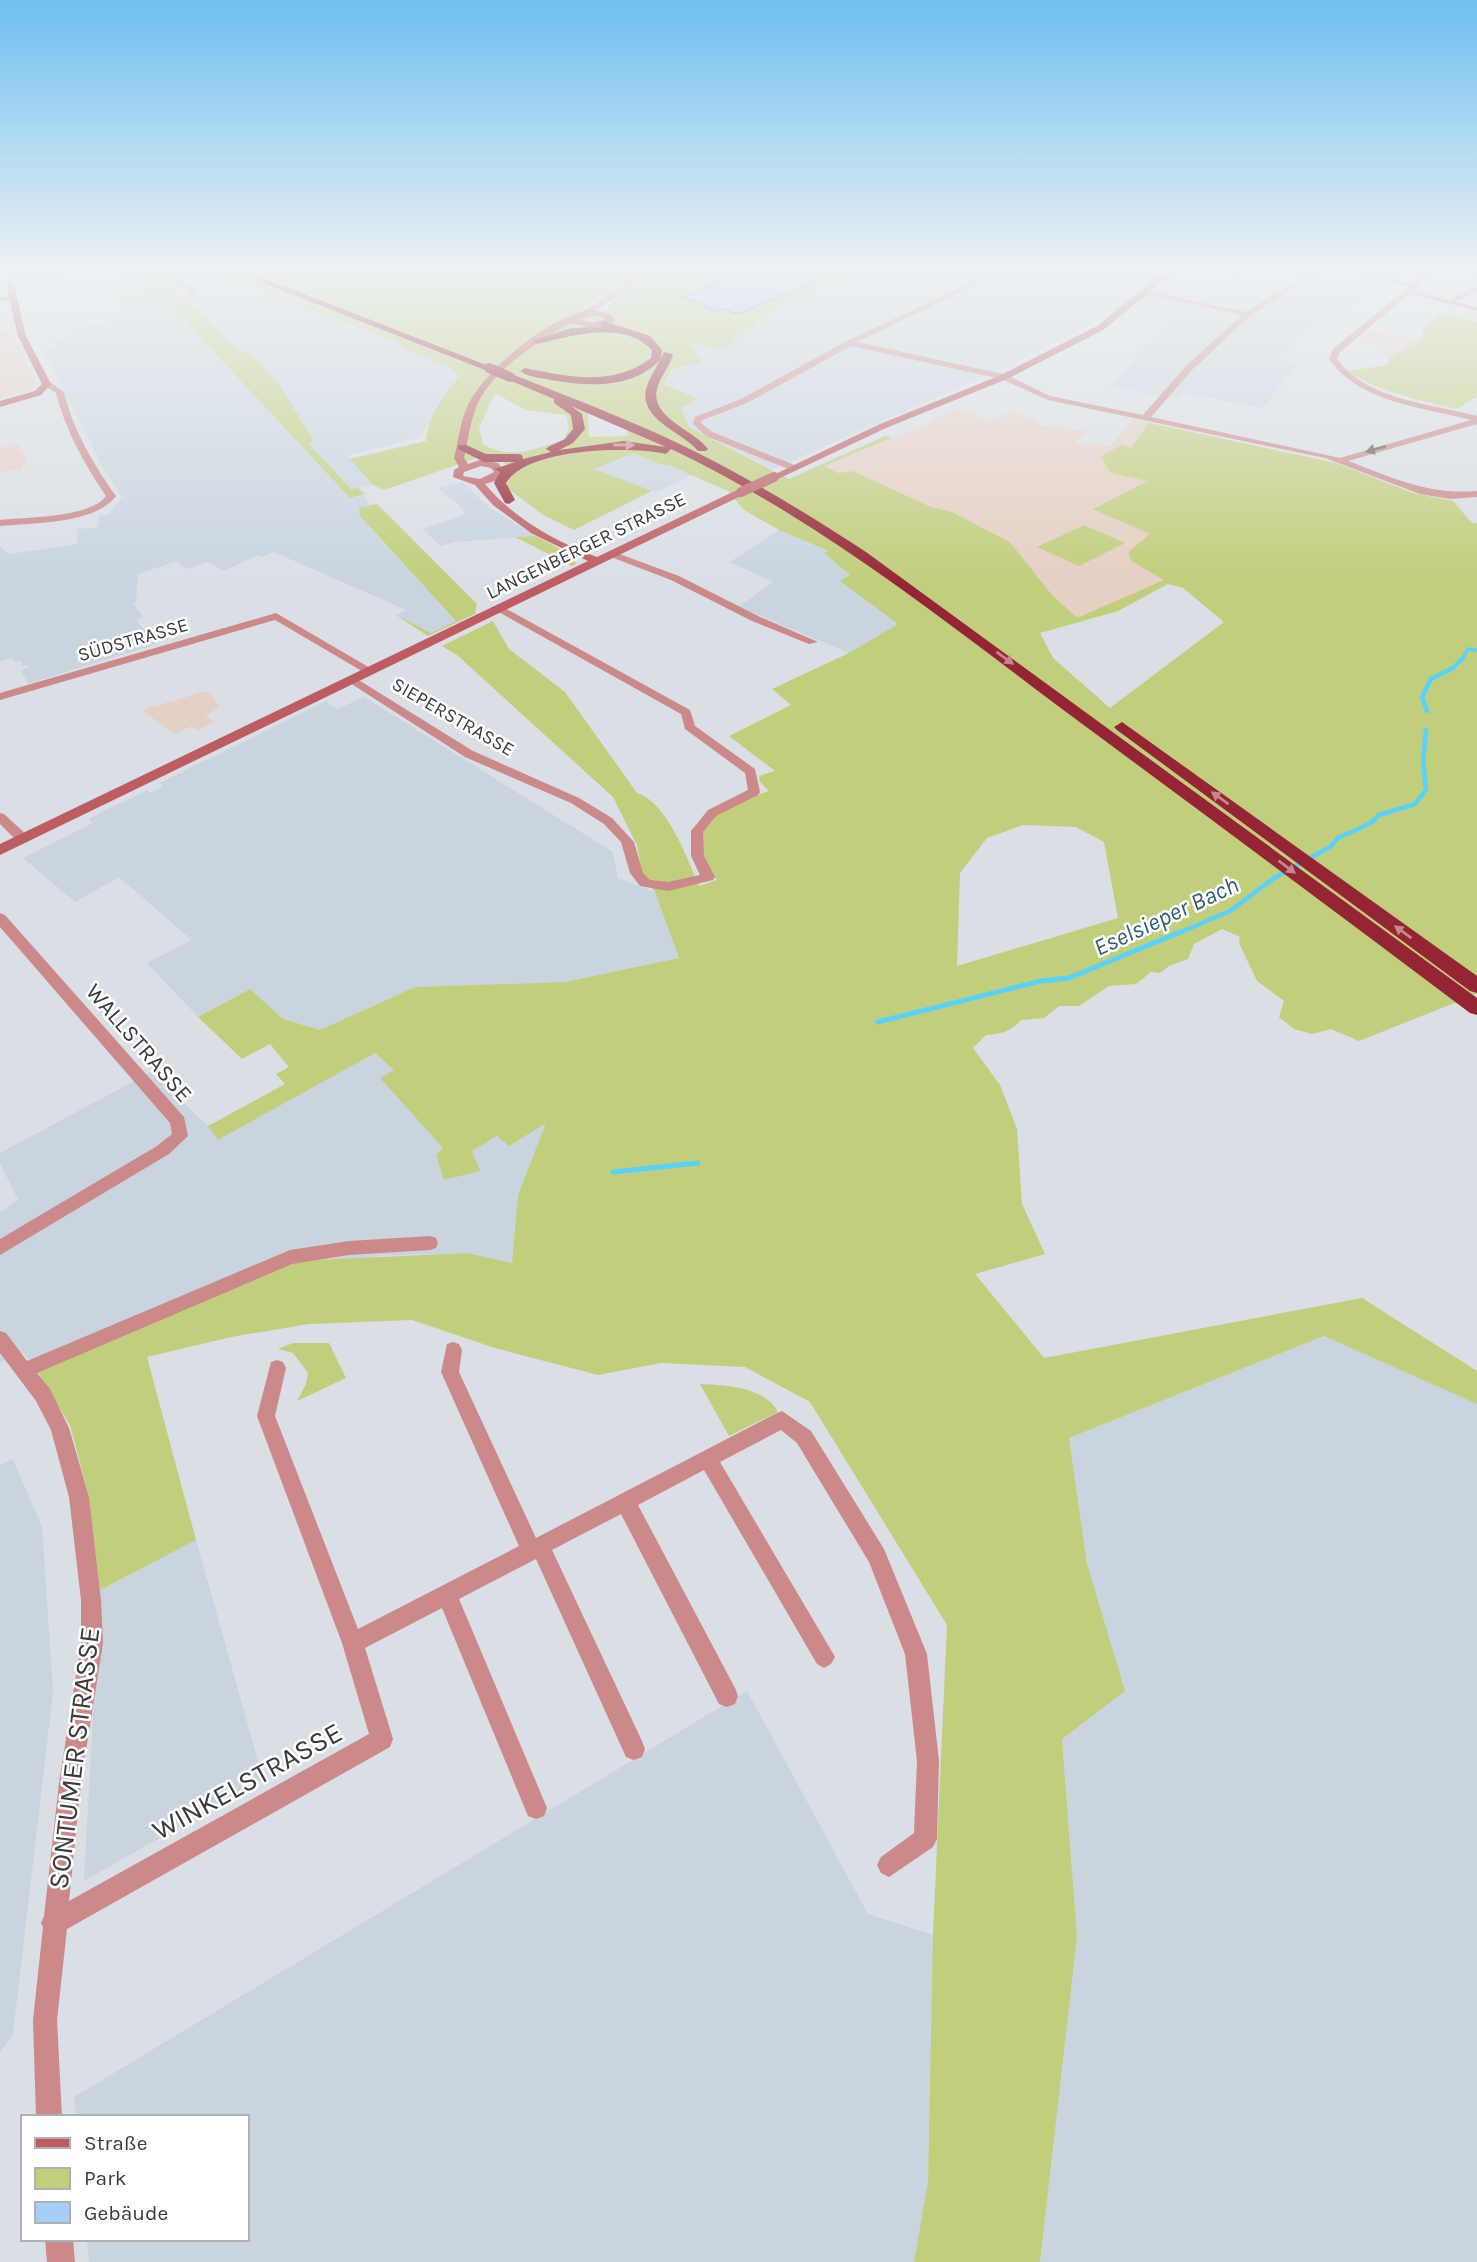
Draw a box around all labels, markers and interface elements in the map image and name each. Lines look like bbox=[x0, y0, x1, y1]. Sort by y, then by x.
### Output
one-way arrow bbox=[613, 439, 635, 451]
one-way arrow bbox=[1365, 444, 1387, 455]
street label: LANGENBERGER STRASSE bbox=[483, 488, 689, 604]
street label: SÜDSTRASSE bbox=[75, 614, 191, 666]
one-way arrow bbox=[996, 651, 1014, 666]
street label: SIEPERSTRASSE bbox=[388, 673, 518, 761]
one-way arrow bbox=[1211, 791, 1229, 805]
one-way arrow bbox=[1277, 860, 1296, 874]
water label: Eselsieper Bach bbox=[1089, 870, 1243, 962]
one-way arrow bbox=[1394, 926, 1412, 940]
street label: WALLSTRASSE bbox=[80, 978, 198, 1108]
street label: SONTUMER STRASSE bbox=[42, 1625, 106, 1891]
street label: WINKELSTRASSE bbox=[146, 1715, 348, 1847]
legend bbox=[21, 2115, 248, 2241]
text: Straße bbox=[84, 2131, 147, 2155]
text: Park bbox=[84, 2166, 127, 2190]
text: Gebäude bbox=[84, 2201, 168, 2225]

